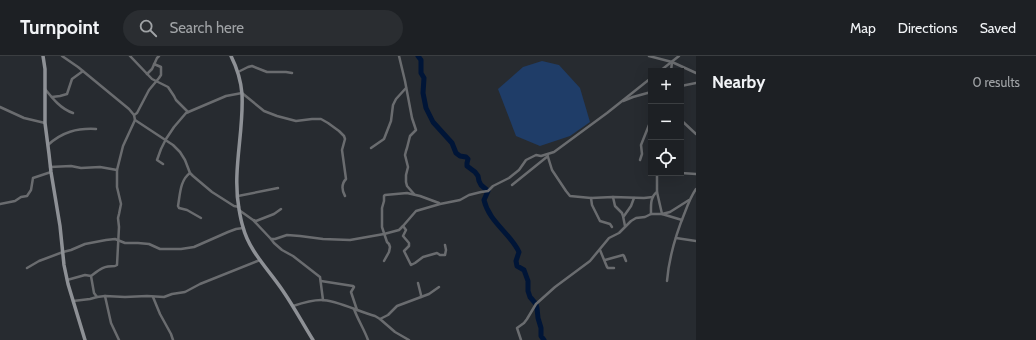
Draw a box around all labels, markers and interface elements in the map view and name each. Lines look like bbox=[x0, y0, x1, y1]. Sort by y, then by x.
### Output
search box bbox=[123, 10, 403, 46]
text: Turnpoint bbox=[20, 16, 99, 39]
icon: search bbox=[137, 17, 159, 39]
text: Search here bbox=[169, 19, 244, 37]
text: Map bbox=[850, 19, 876, 37]
text: Directions bbox=[898, 19, 958, 37]
text: Saved bbox=[980, 19, 1016, 37]
map controls bbox=[648, 68, 684, 176]
button: + bbox=[648, 68, 684, 104]
text: Nearby bbox=[712, 72, 765, 92]
text: 0 results bbox=[972, 74, 1020, 90]
button: − bbox=[648, 104, 684, 140]
button: locate bbox=[648, 140, 684, 176]

